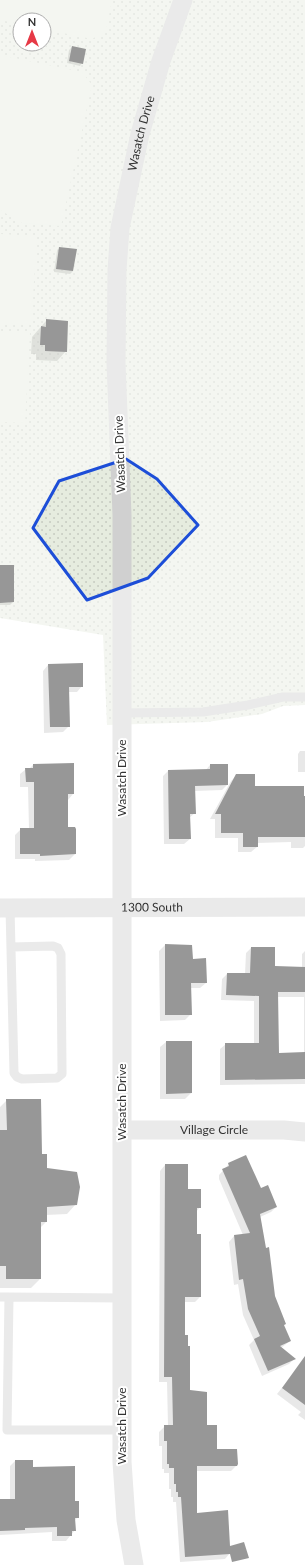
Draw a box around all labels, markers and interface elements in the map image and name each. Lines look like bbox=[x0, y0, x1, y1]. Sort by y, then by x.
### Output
north arrow bbox=[12, 12, 52, 52]
text: N bbox=[28, 15, 36, 28]
street label: Wasatch Drive bbox=[124, 94, 158, 172]
street label: Wasatch Drive bbox=[111, 415, 128, 493]
street label: Wasatch Drive bbox=[114, 739, 129, 817]
street label: 1300 South bbox=[121, 899, 183, 915]
street label: Wasatch Drive bbox=[114, 1063, 129, 1141]
street label: Village Circle bbox=[180, 1122, 248, 1137]
street label: Wasatch Drive bbox=[114, 1387, 129, 1465]

